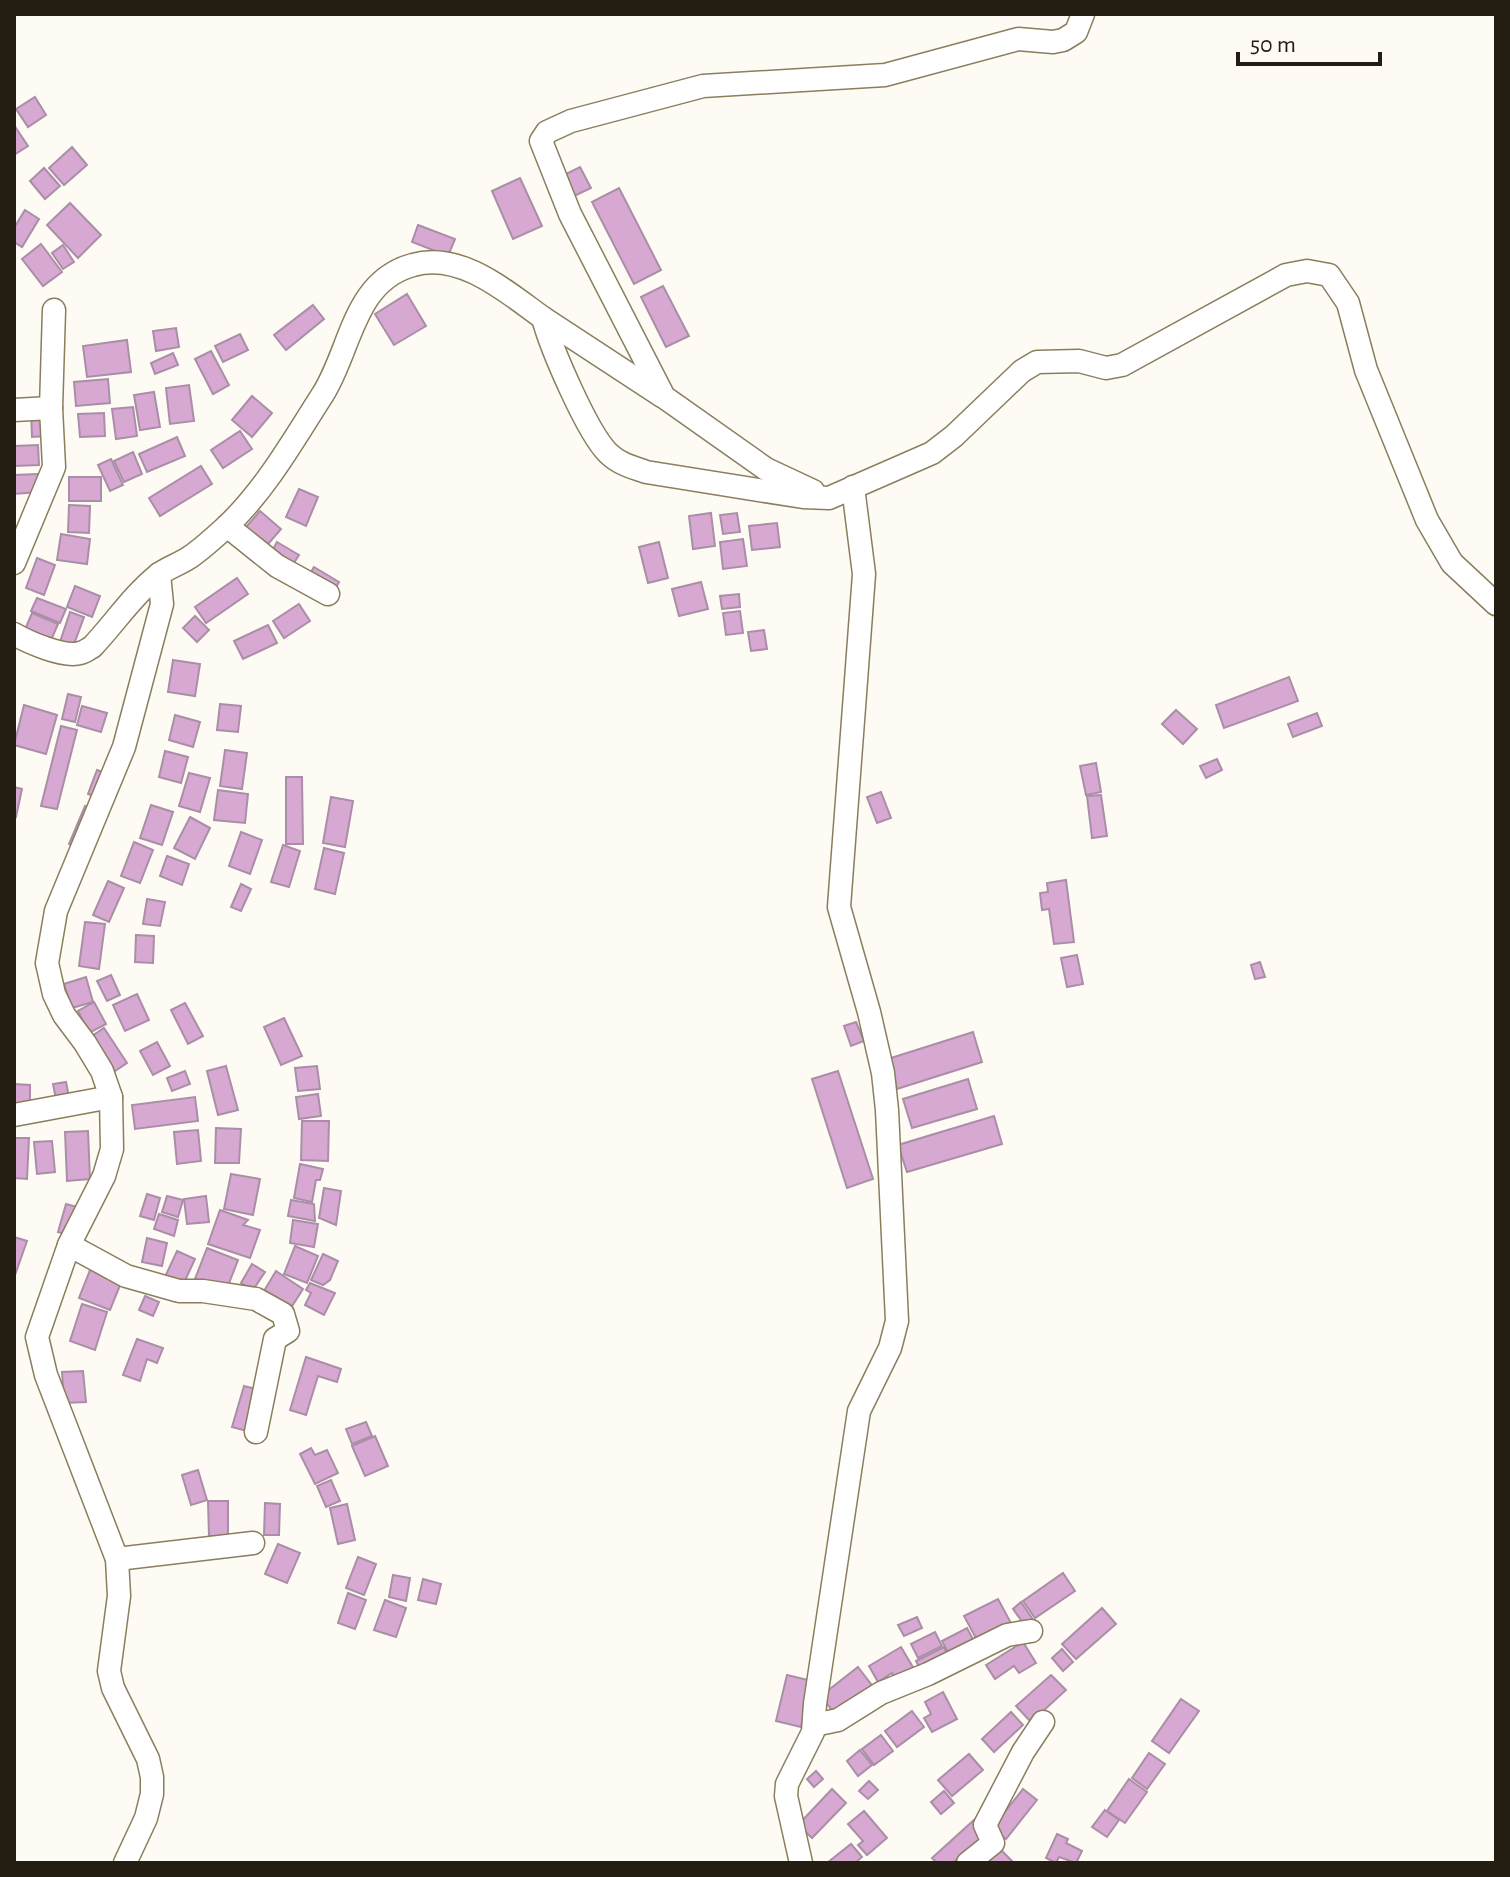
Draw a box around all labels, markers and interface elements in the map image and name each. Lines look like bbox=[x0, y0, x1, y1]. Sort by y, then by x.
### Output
scale bar bbox=[1238, 16, 1380, 66]
text: 50 m bbox=[1250, 33, 1296, 57]

